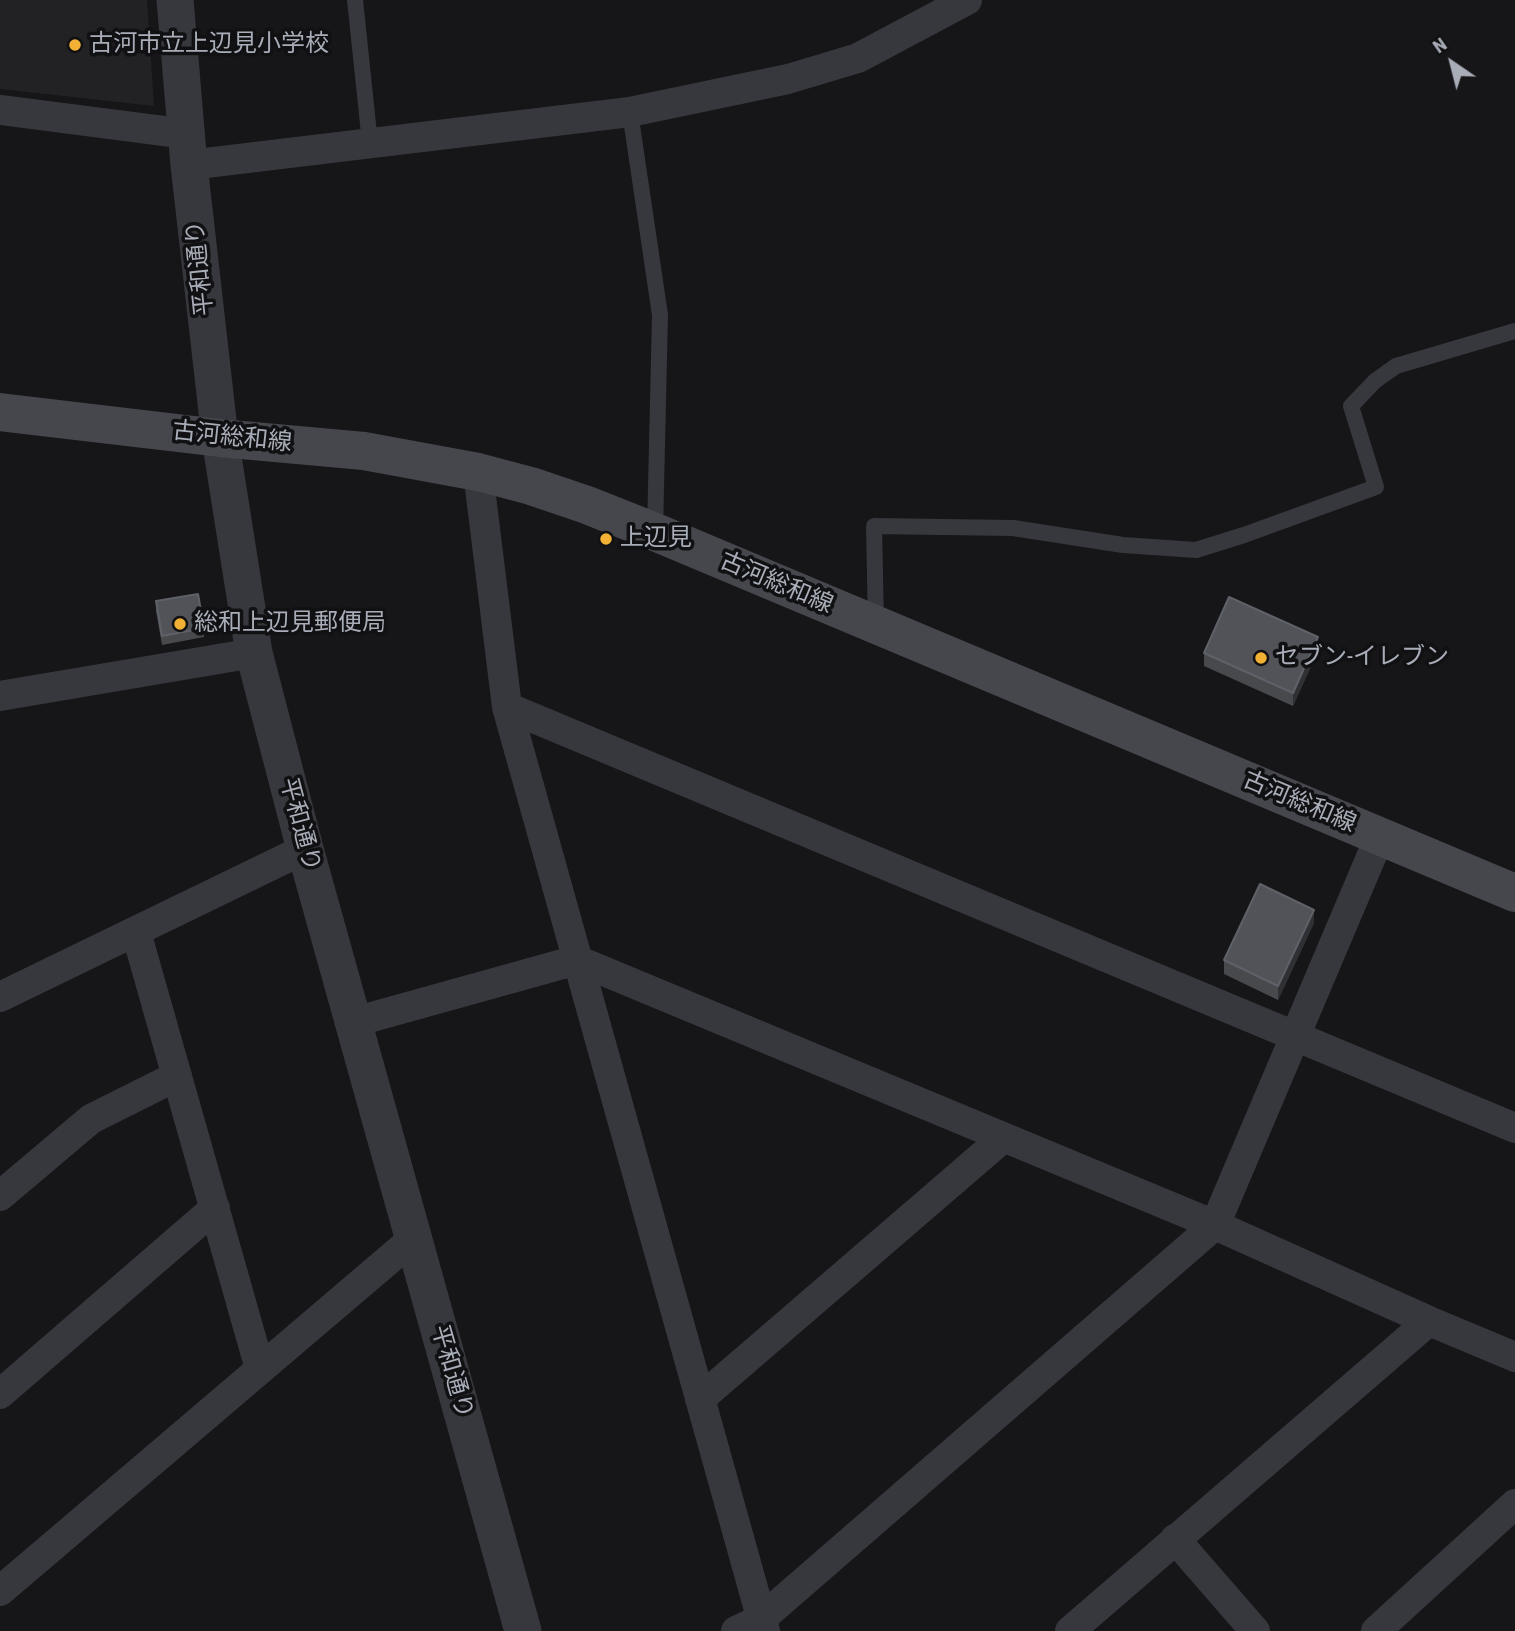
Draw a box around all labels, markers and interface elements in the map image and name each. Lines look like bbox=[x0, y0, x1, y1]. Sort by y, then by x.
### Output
north arrow bbox=[1417, 28, 1487, 98]
place label: 古河市立上辺見小学校 bbox=[89, 31, 329, 59]
text: N bbox=[1428, 33, 1451, 58]
marker: 古河市立上辺見小学校 bbox=[67, 37, 83, 53]
street label: 平和通り bbox=[182, 219, 220, 317]
street label: 古河総和線 bbox=[171, 417, 293, 459]
place label: 上辺見 bbox=[620, 525, 692, 553]
marker: 上辺見 bbox=[598, 531, 614, 547]
street label: 古河総和線 bbox=[715, 547, 837, 621]
place label: 総和上辺見郵便局 bbox=[194, 610, 386, 638]
marker: 総和上辺見郵便局 bbox=[172, 616, 188, 632]
place label: セブン-イレブン bbox=[1275, 644, 1449, 672]
marker: セブン-イレブン bbox=[1253, 650, 1269, 666]
street label: 古河総和線 bbox=[1238, 766, 1360, 840]
street label: 平和通り bbox=[273, 775, 325, 875]
street label: 平和通り bbox=[424, 1322, 478, 1422]

